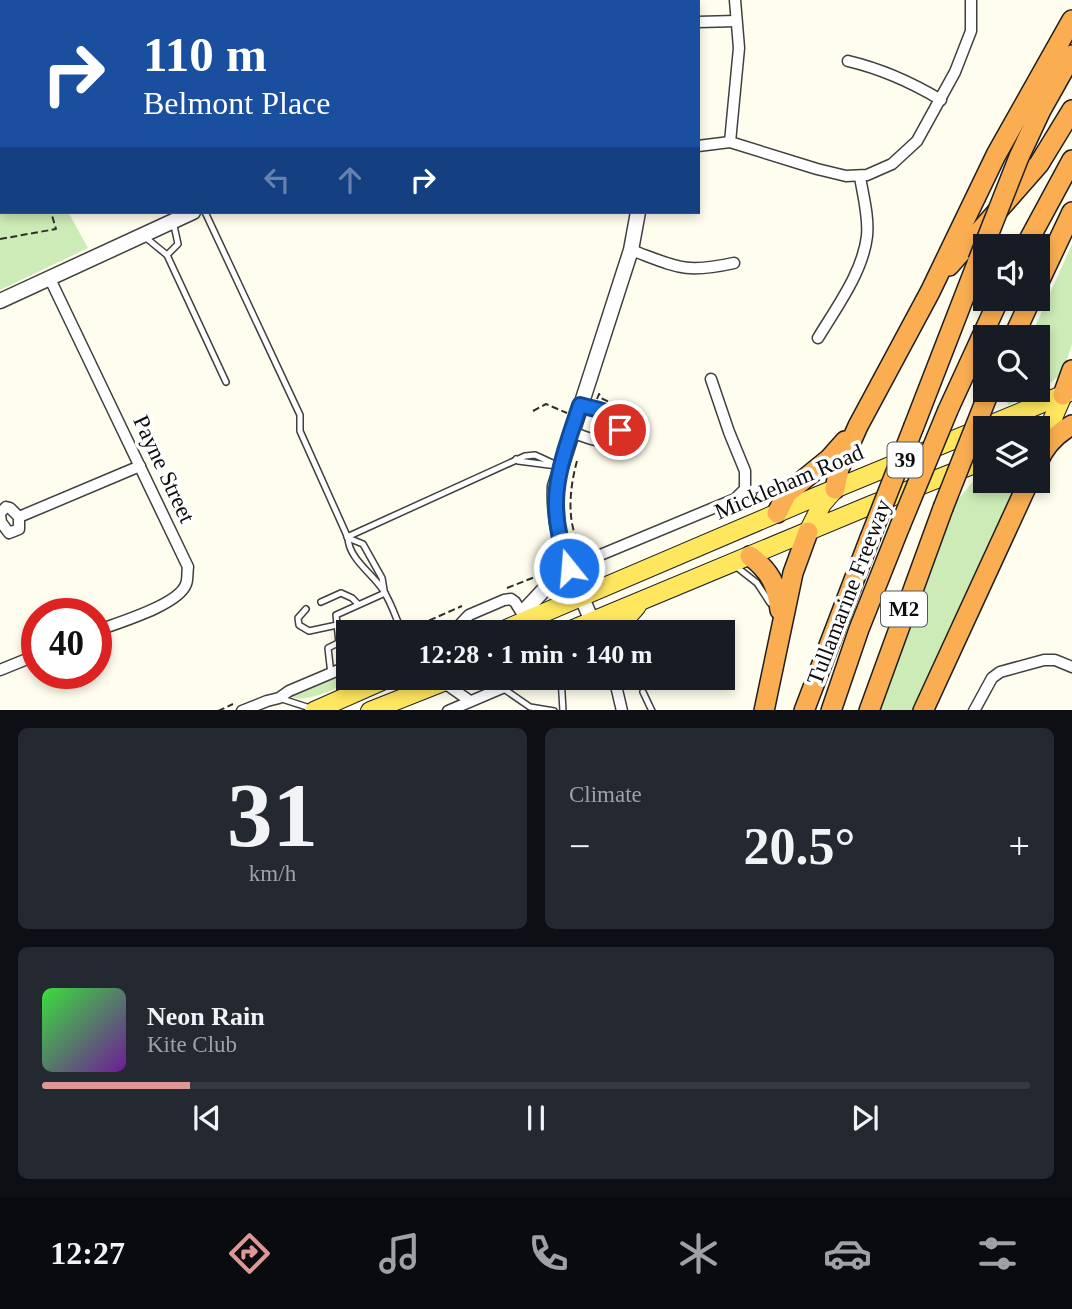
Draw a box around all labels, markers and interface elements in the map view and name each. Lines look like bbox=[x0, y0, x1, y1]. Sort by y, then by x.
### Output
text: 110 m bbox=[143, 27, 267, 82]
icon: right bbox=[28, 28, 119, 119]
text: Belmont Place bbox=[143, 85, 331, 121]
icon: left bbox=[258, 161, 296, 199]
icon: ahead bbox=[331, 161, 369, 199]
icon: right bbox=[404, 161, 442, 199]
map controls bbox=[973, 234, 1050, 493]
button: sound bbox=[973, 234, 1050, 311]
button: search bbox=[973, 325, 1050, 402]
pin bbox=[590, 400, 650, 460]
street label: Payne Street bbox=[128, 411, 200, 527]
icon: arrive bbox=[601, 411, 639, 449]
button: layers bbox=[973, 416, 1050, 493]
street label: Mickleham Road bbox=[711, 439, 868, 525]
road number: 39 bbox=[888, 442, 922, 477]
street label: Tullamarine Freeway bbox=[802, 495, 896, 688]
position arrow bbox=[532, 531, 606, 605]
road number: M2 bbox=[881, 592, 927, 626]
speed limit sign: 40 bbox=[21, 598, 112, 689]
text: 12:28 · 1 min · 140 m bbox=[419, 640, 653, 669]
text: 31 bbox=[227, 765, 318, 866]
text: Climate bbox=[569, 782, 642, 807]
text: 20.5° bbox=[744, 818, 855, 875]
text: − bbox=[569, 825, 590, 867]
text: + bbox=[1009, 825, 1030, 867]
text: km/h bbox=[249, 861, 296, 886]
text: Neon Rain bbox=[147, 1002, 265, 1031]
text: Kite Club bbox=[147, 1032, 237, 1057]
icon: previous bbox=[188, 1099, 226, 1137]
icon: pause bbox=[517, 1099, 555, 1137]
icon: next bbox=[846, 1099, 884, 1137]
icon: directions bbox=[225, 1229, 274, 1278]
icon: music bbox=[375, 1229, 424, 1278]
icon: phone bbox=[524, 1229, 573, 1278]
icon: climate bbox=[674, 1229, 723, 1278]
icon: car bbox=[823, 1229, 872, 1278]
icon: filters bbox=[973, 1229, 1022, 1278]
text: 12:27 bbox=[50, 1235, 125, 1271]

